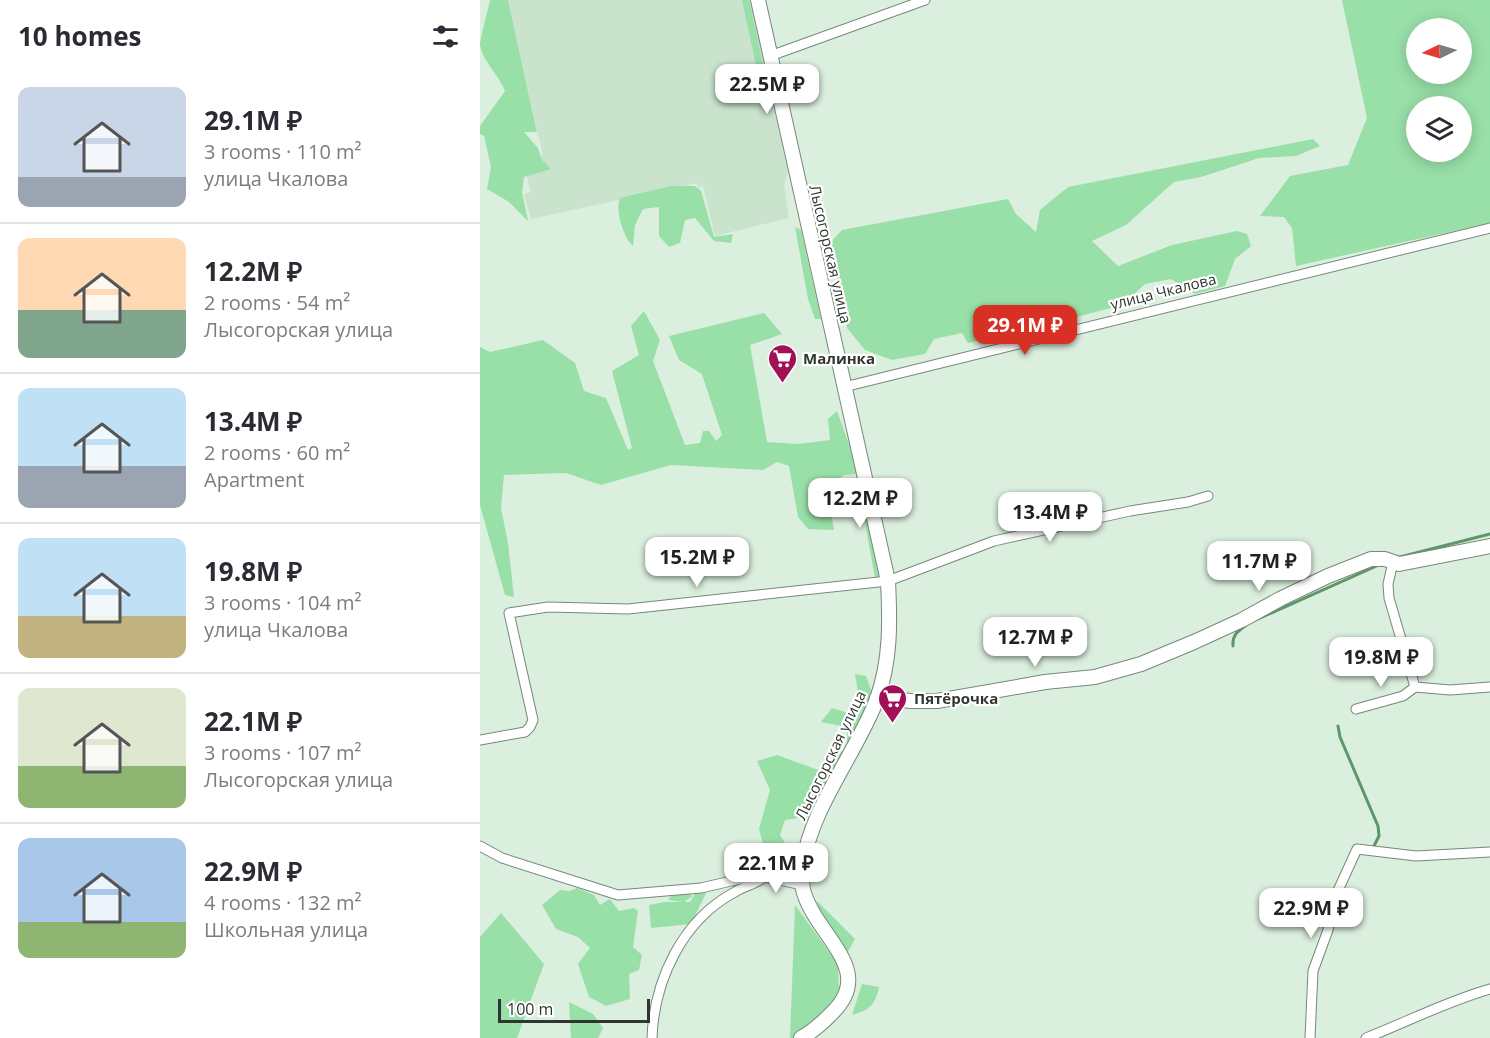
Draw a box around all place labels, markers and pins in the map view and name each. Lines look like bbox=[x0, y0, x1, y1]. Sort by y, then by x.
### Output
pin: 22.5M ₽ bbox=[712, 64, 822, 115]
pin: 29.1M ₽ bbox=[970, 305, 1080, 356]
supermarket icon: Малинка bbox=[766, 342, 798, 384]
place label: Малинка bbox=[803, 348, 875, 368]
pin: 12.2M ₽ bbox=[805, 478, 915, 529]
pin: 13.4M ₽ bbox=[995, 492, 1105, 543]
pin: 15.2M ₽ bbox=[642, 537, 752, 588]
pin: 11.7M ₽ bbox=[1204, 541, 1314, 592]
pin: 12.7M ₽ bbox=[980, 617, 1090, 668]
pin: 19.8M ₽ bbox=[1326, 637, 1436, 688]
supermarket icon: Пятёрочка bbox=[877, 682, 909, 724]
place label: Пятёрочка bbox=[914, 688, 998, 708]
pin: 22.1M ₽ bbox=[721, 843, 831, 894]
pin: 22.9M ₽ bbox=[1256, 888, 1366, 939]

